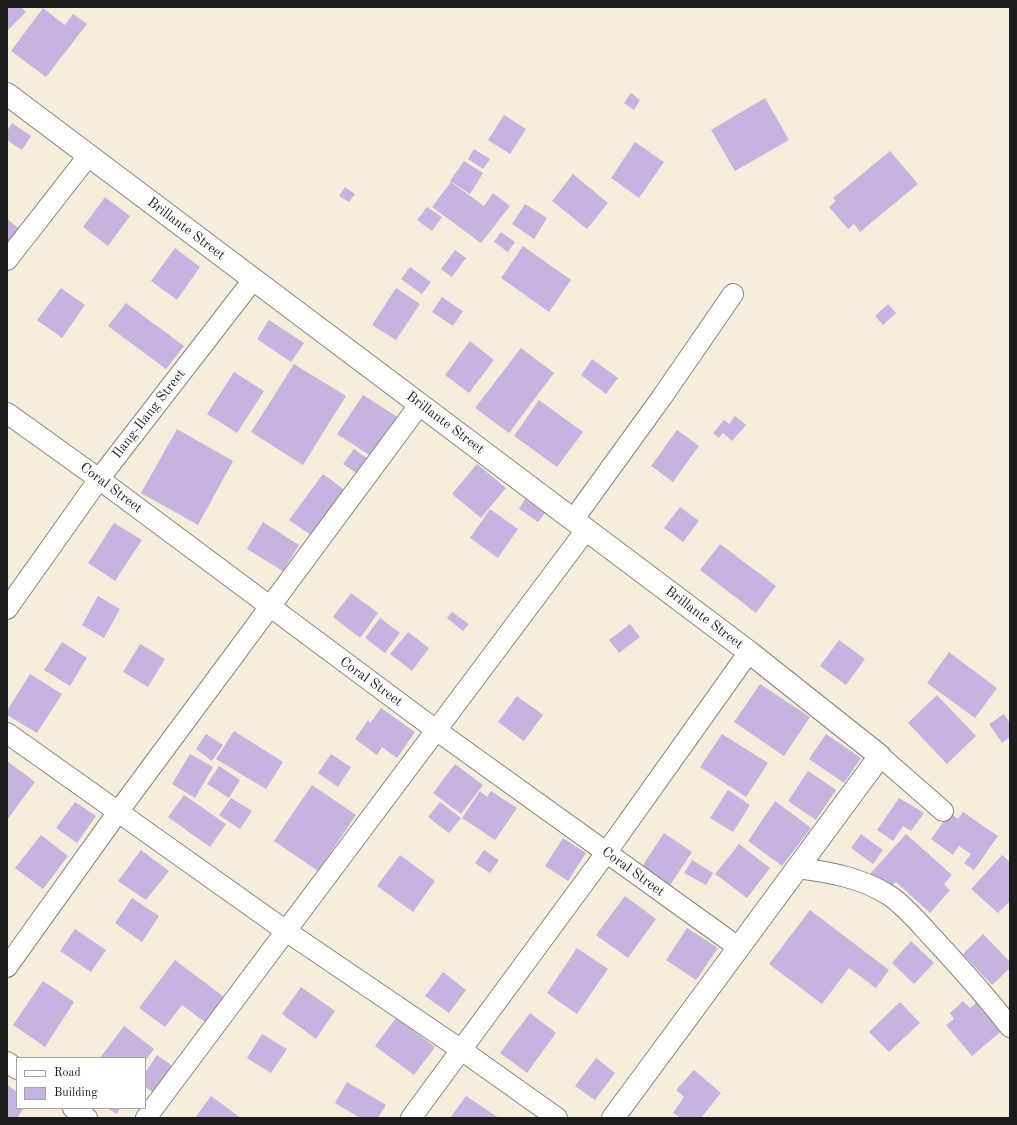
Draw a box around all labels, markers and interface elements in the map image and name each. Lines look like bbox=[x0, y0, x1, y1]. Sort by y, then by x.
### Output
street label: Brillante Street bbox=[144, 194, 228, 264]
street label: Ilang-Ilang Street bbox=[109, 366, 189, 462]
street label: Brillante Street bbox=[403, 388, 487, 458]
street label: Coral Street bbox=[76, 459, 146, 517]
street label: Brillante Street bbox=[662, 583, 746, 653]
street label: Coral Street bbox=[336, 654, 406, 710]
street label: Coral Street bbox=[598, 844, 668, 900]
legend bbox=[16, 1057, 146, 1109]
text: Road bbox=[54, 1067, 81, 1079]
text: Building bbox=[54, 1087, 98, 1099]

